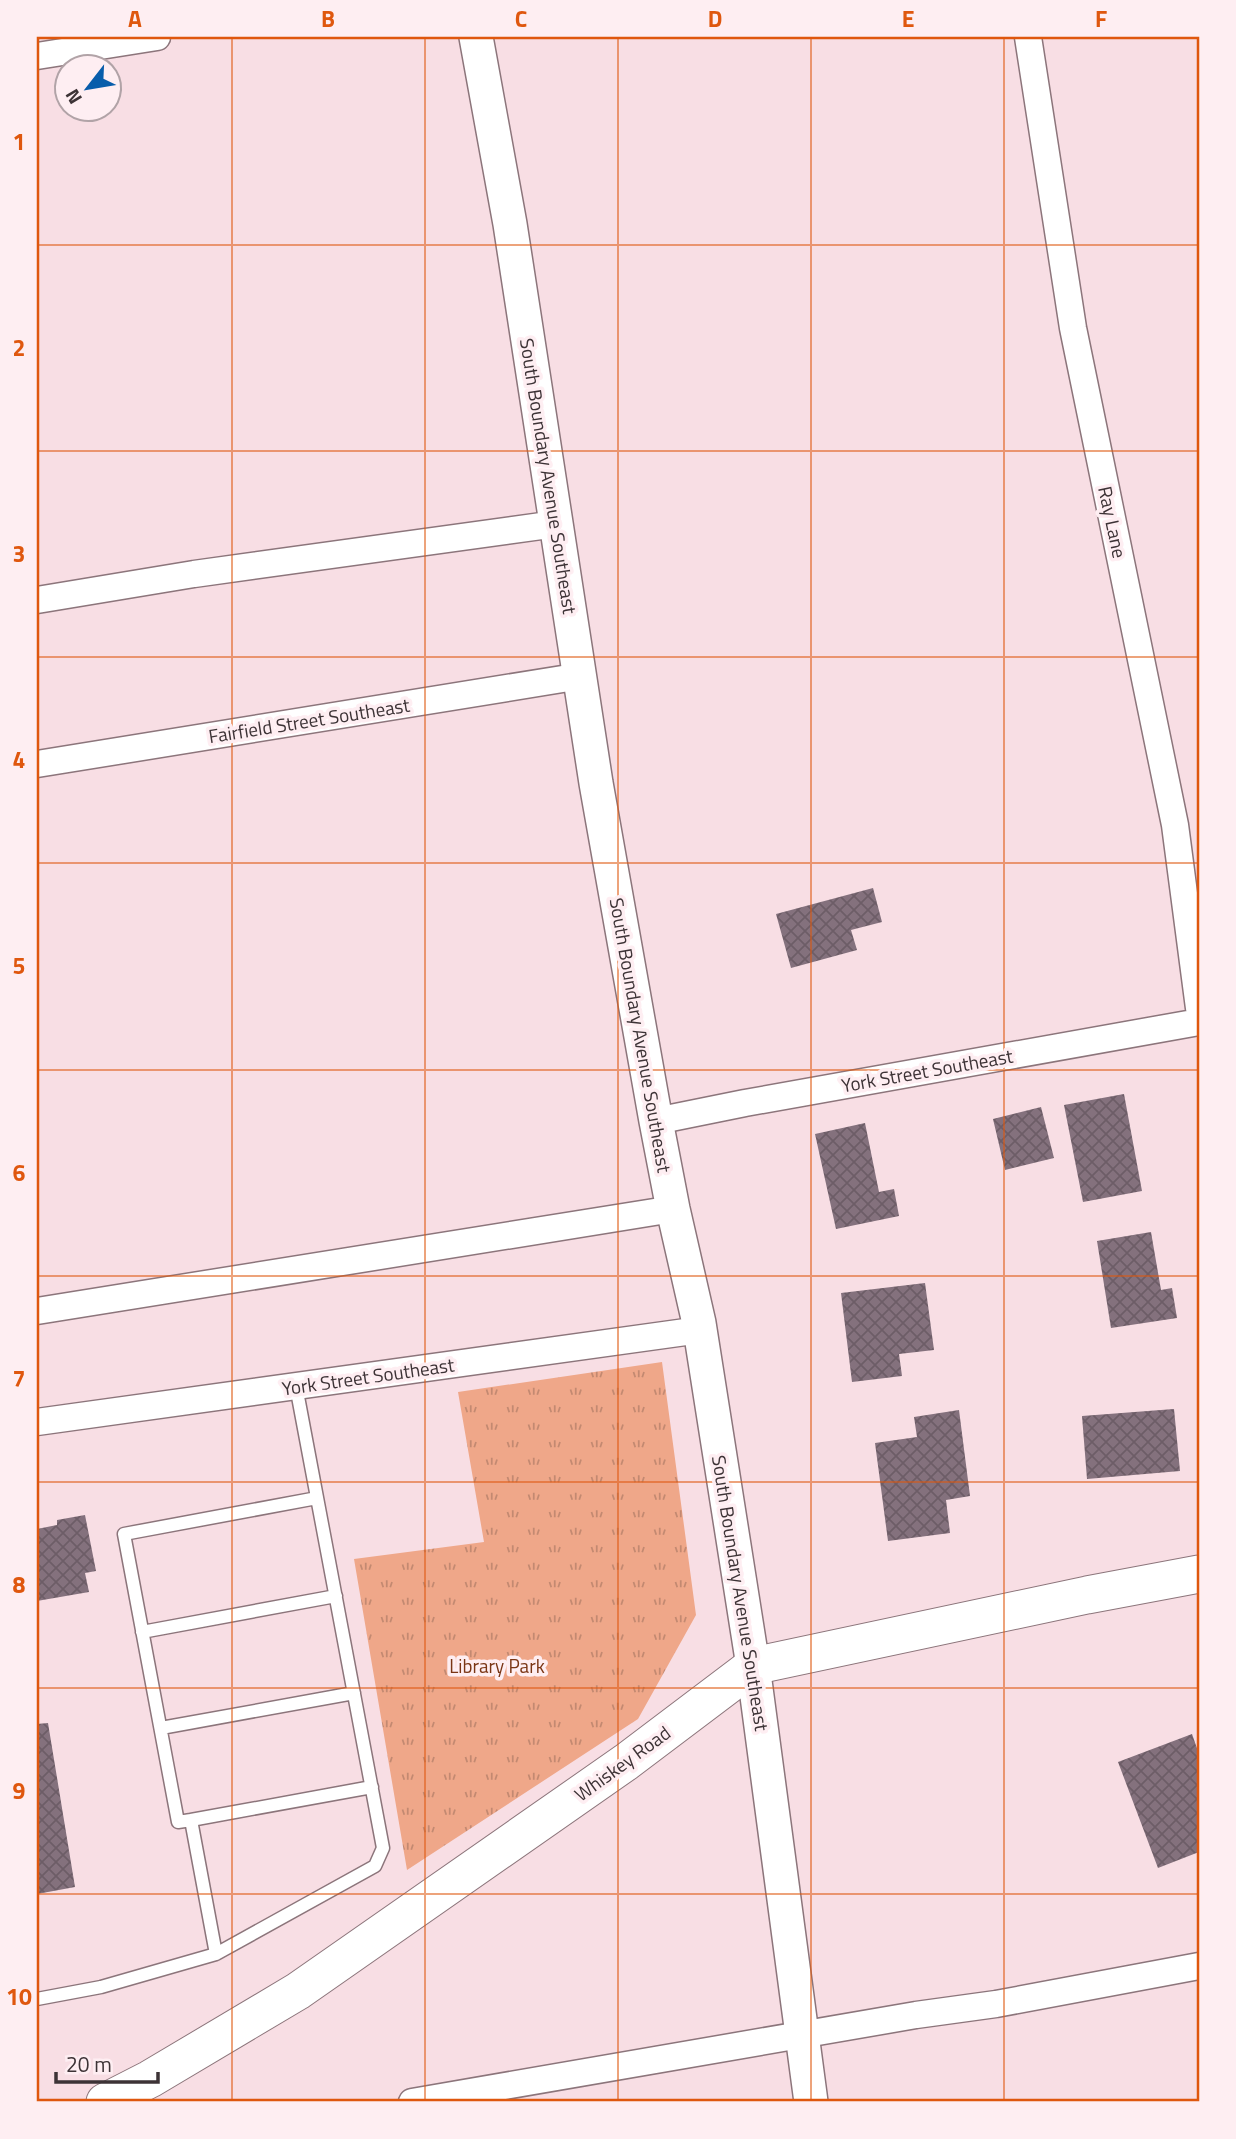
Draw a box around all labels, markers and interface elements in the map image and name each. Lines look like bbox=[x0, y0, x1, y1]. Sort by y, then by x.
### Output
text: A bbox=[128, 1, 142, 36]
text: B bbox=[321, 1, 335, 36]
text: C bbox=[515, 1, 527, 36]
text: D bbox=[708, 1, 722, 36]
text: E bbox=[902, 1, 914, 36]
text: F bbox=[1095, 1, 1107, 36]
north arrow bbox=[52, 52, 122, 122]
text: N bbox=[57, 84, 89, 110]
text: 1 bbox=[13, 124, 25, 159]
text: 2 bbox=[13, 330, 25, 365]
street label: South Boundary Avenue Southeast bbox=[513, 336, 585, 616]
street label: Ray Lane bbox=[1091, 483, 1135, 561]
text: 3 bbox=[13, 536, 25, 571]
street label: Fairfield Street Southeast bbox=[206, 690, 412, 750]
text: 4 bbox=[13, 742, 25, 777]
street label: South Boundary Avenue Southeast bbox=[603, 895, 680, 1175]
text: 5 bbox=[13, 948, 25, 983]
street label: York Street Southeast bbox=[839, 1041, 1015, 1099]
text: 6 bbox=[13, 1155, 26, 1190]
street label: York Street Southeast bbox=[280, 1349, 456, 1402]
text: 7 bbox=[13, 1361, 25, 1396]
street label: South Boundary Avenue Southeast bbox=[705, 1453, 777, 1733]
text: 8 bbox=[13, 1567, 26, 1602]
park label: Library Park bbox=[449, 1651, 545, 1680]
street label: Whiskey Road bbox=[568, 1718, 676, 1808]
text: 9 bbox=[13, 1773, 26, 1808]
text: 10 bbox=[6, 1979, 32, 2014]
scale bar bbox=[56, 2041, 158, 2085]
text: 20 m bbox=[66, 2048, 112, 2080]

